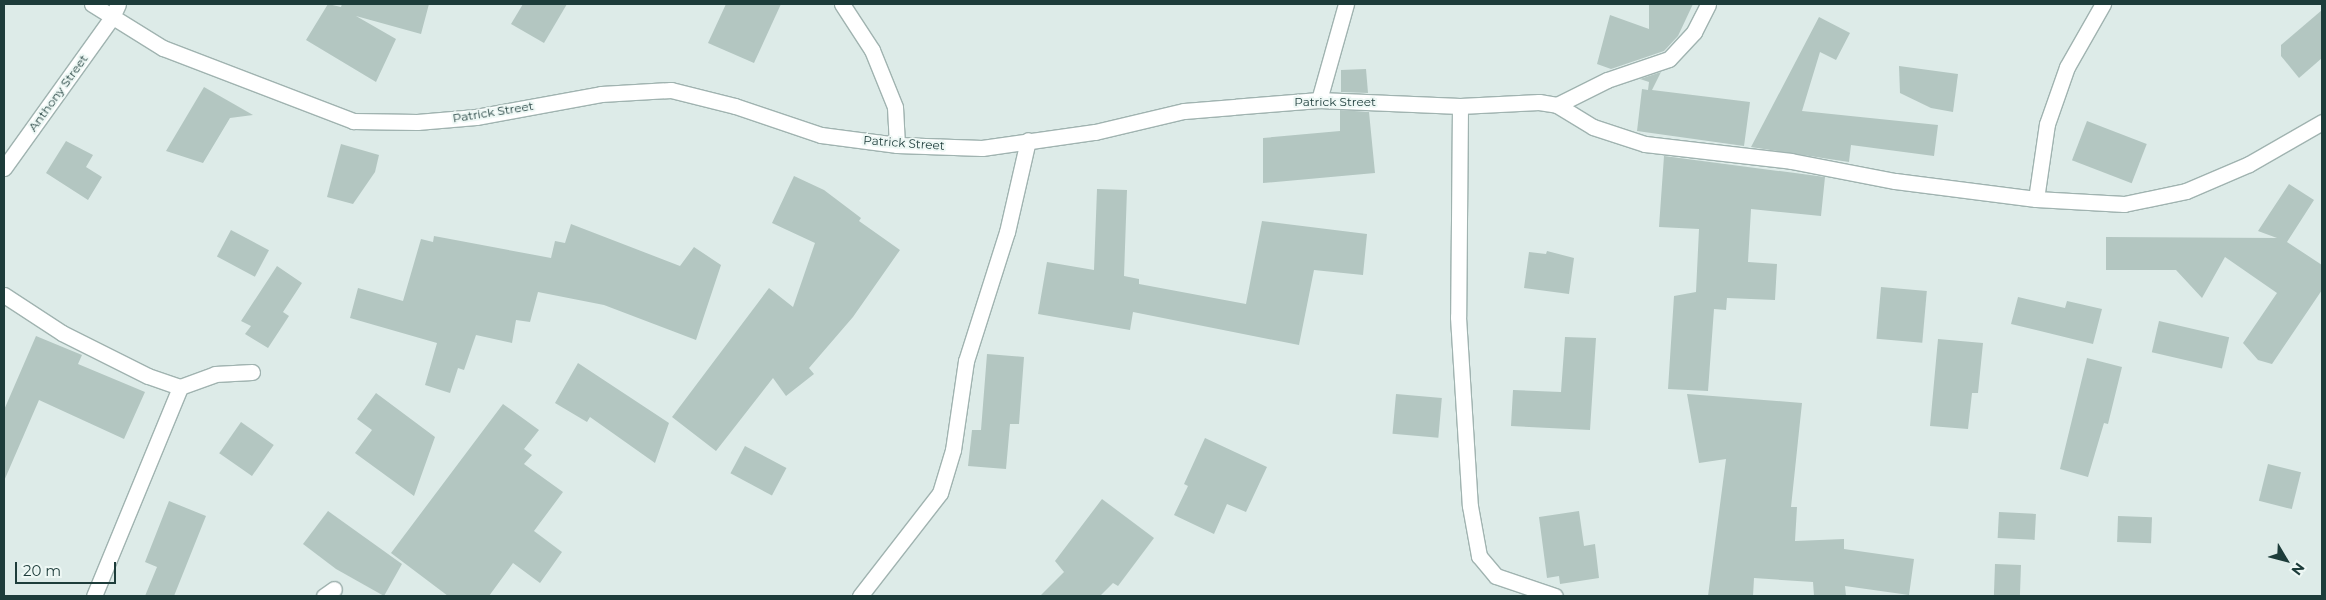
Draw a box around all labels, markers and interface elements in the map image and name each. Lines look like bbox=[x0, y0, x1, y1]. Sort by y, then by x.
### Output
street label: Anthony Street bbox=[25, 52, 91, 134]
street label: Patrick Street bbox=[1294, 95, 1376, 109]
street label: Patrick Street bbox=[452, 99, 534, 125]
street label: Patrick Street bbox=[863, 133, 945, 153]
north arrow bbox=[2261, 535, 2311, 585]
scale bar bbox=[18, 552, 119, 584]
text: N bbox=[2287, 559, 2309, 579]
text: 20 m bbox=[23, 561, 61, 580]

